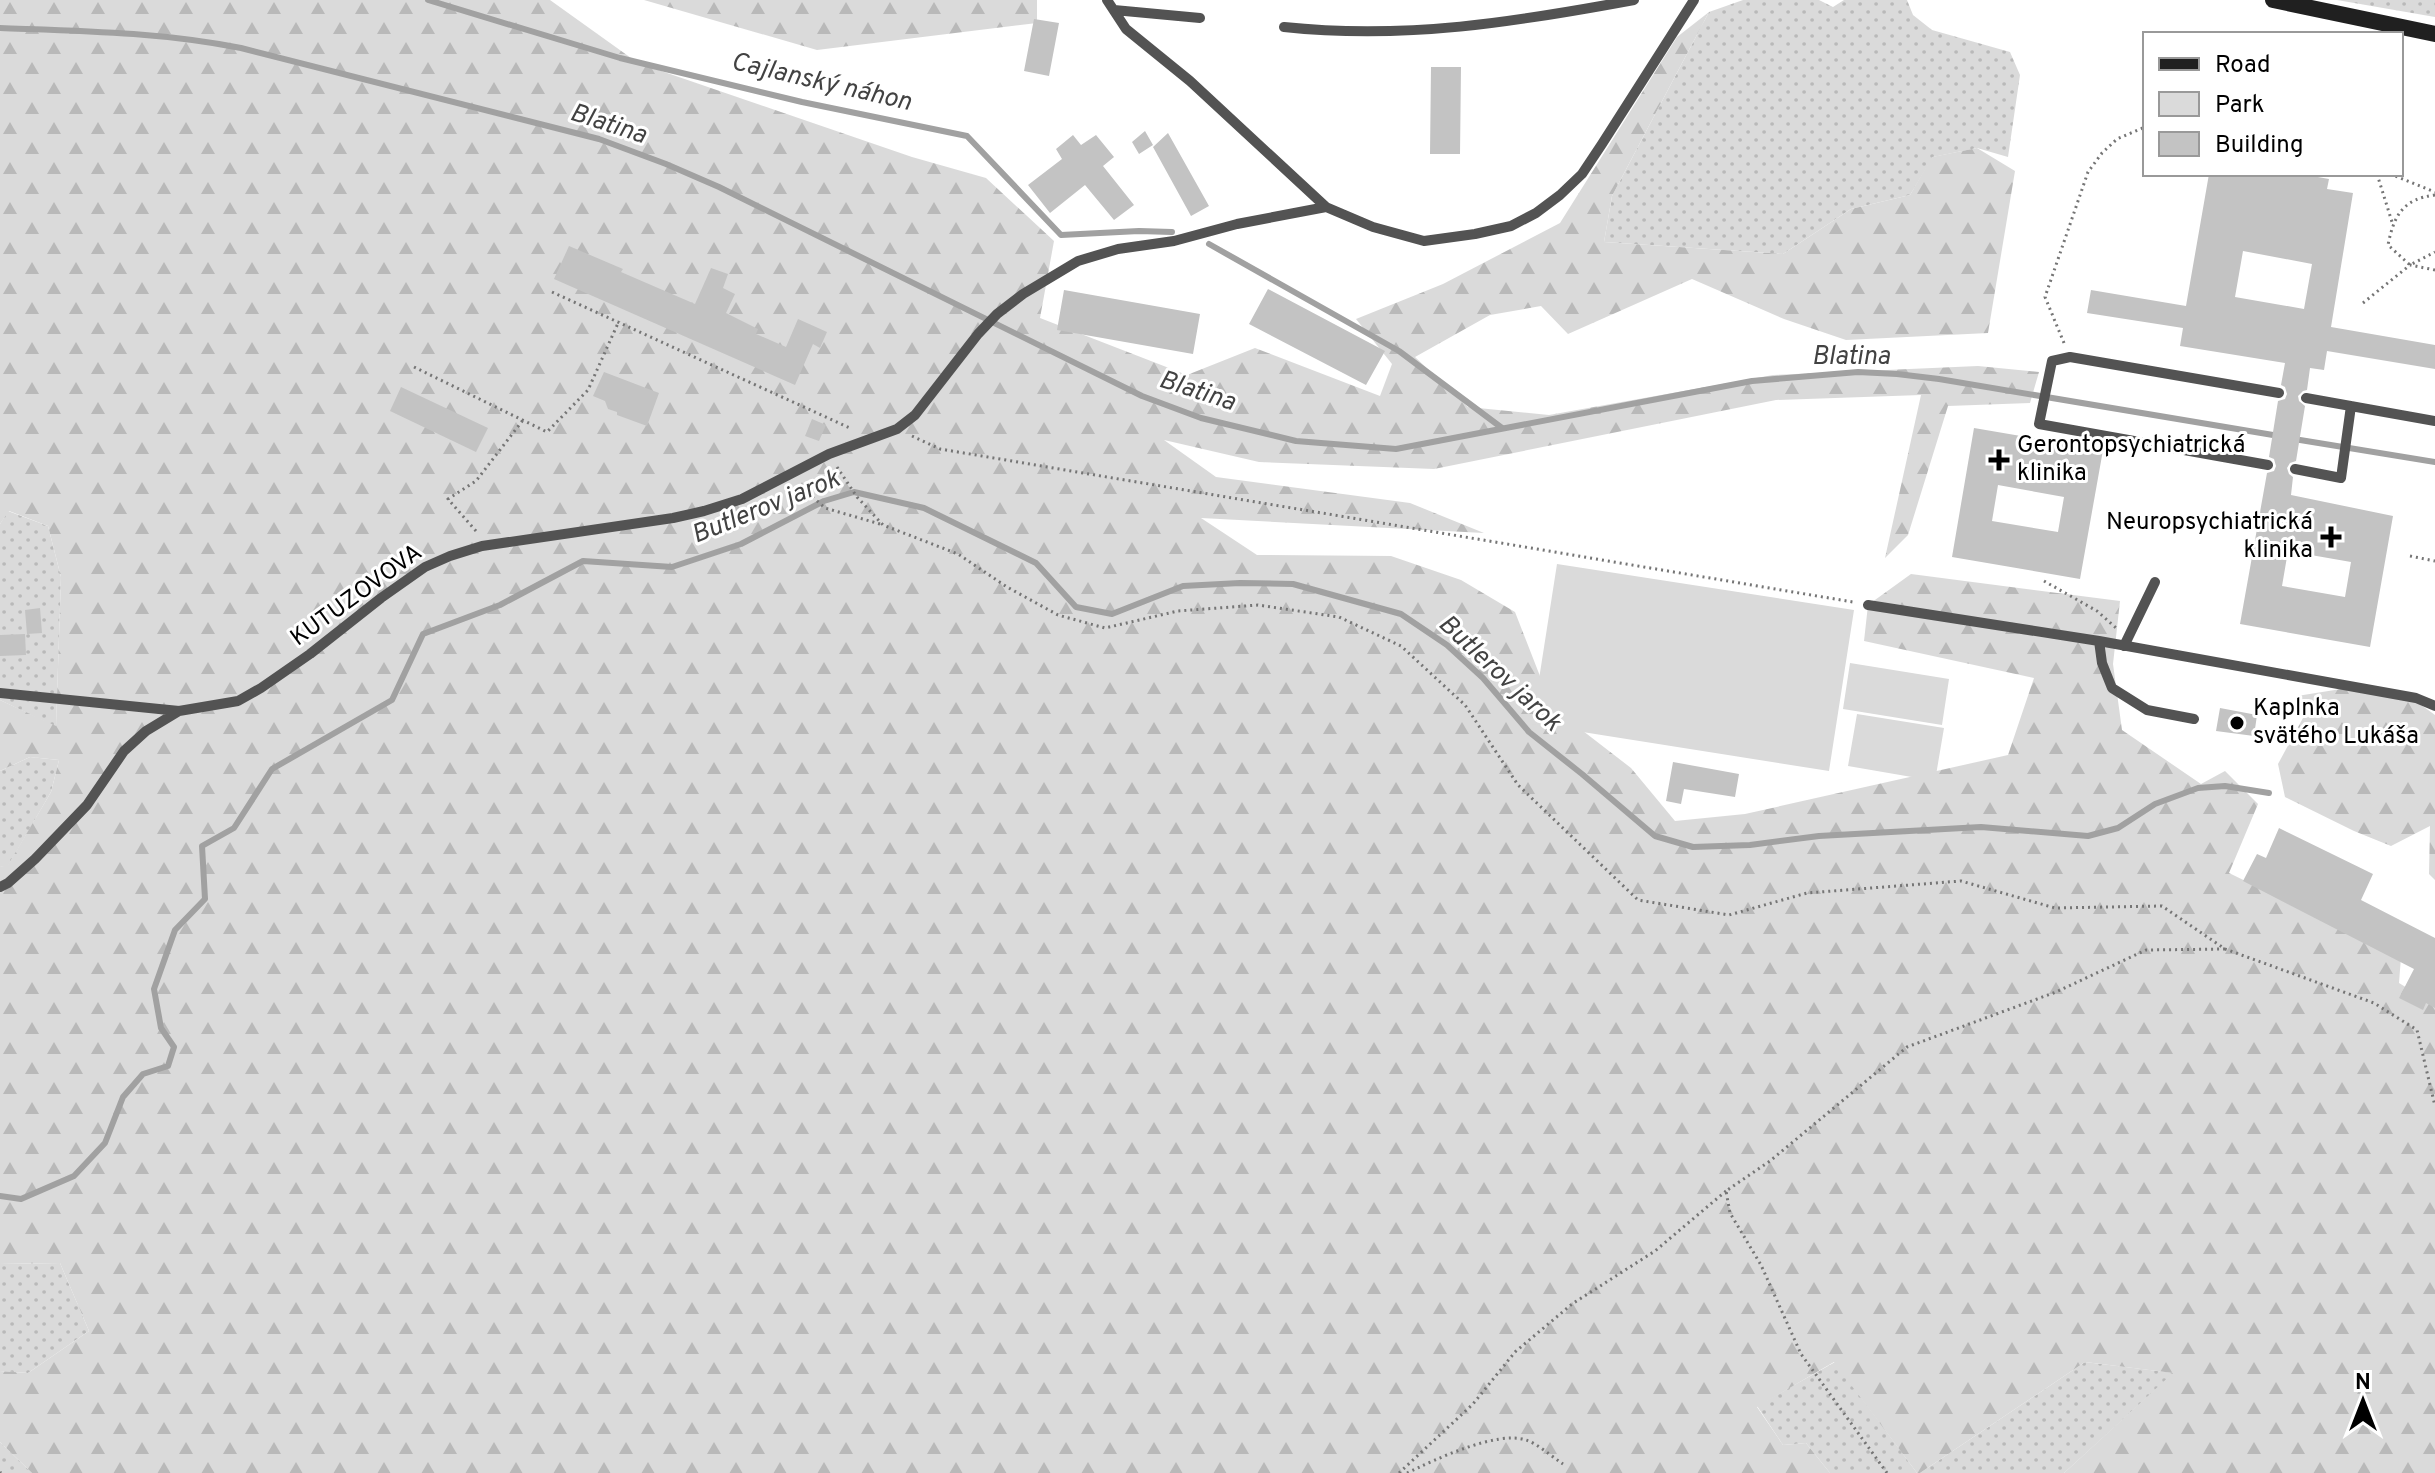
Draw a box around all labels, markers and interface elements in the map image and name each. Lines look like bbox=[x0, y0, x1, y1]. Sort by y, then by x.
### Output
legend bbox=[2143, 32, 2403, 176]
water label: Cajlanský náhon bbox=[727, 46, 915, 120]
text: Road bbox=[2215, 51, 2271, 81]
text: Park bbox=[2215, 91, 2265, 121]
water label: Blatina bbox=[566, 97, 651, 153]
text: Building bbox=[2215, 131, 2304, 161]
water label: Blatina bbox=[1812, 341, 1891, 374]
water label: Blatina bbox=[1155, 364, 1240, 420]
place label: Gerontopsychiatrická klinika bbox=[2017, 431, 2245, 489]
marker: Gerontopsychiatrická klinika bbox=[1988, 449, 2010, 471]
water label: Butlerov jarok bbox=[687, 463, 846, 553]
place label: Neuropsychiatrická klinika bbox=[2106, 508, 2313, 566]
marker: Neuropsychiatrická klinika bbox=[2320, 526, 2342, 548]
street label: KUTUZOVOVA bbox=[285, 538, 429, 654]
water label: Butlerov jarok bbox=[1430, 609, 1568, 740]
place label: Kaplnka svätého Lukáša bbox=[2253, 694, 2419, 752]
marker: Kaplnka svätého Lukáša bbox=[2228, 714, 2246, 732]
north arrow bbox=[2323, 1361, 2403, 1441]
text: N bbox=[2355, 1370, 2371, 1397]

